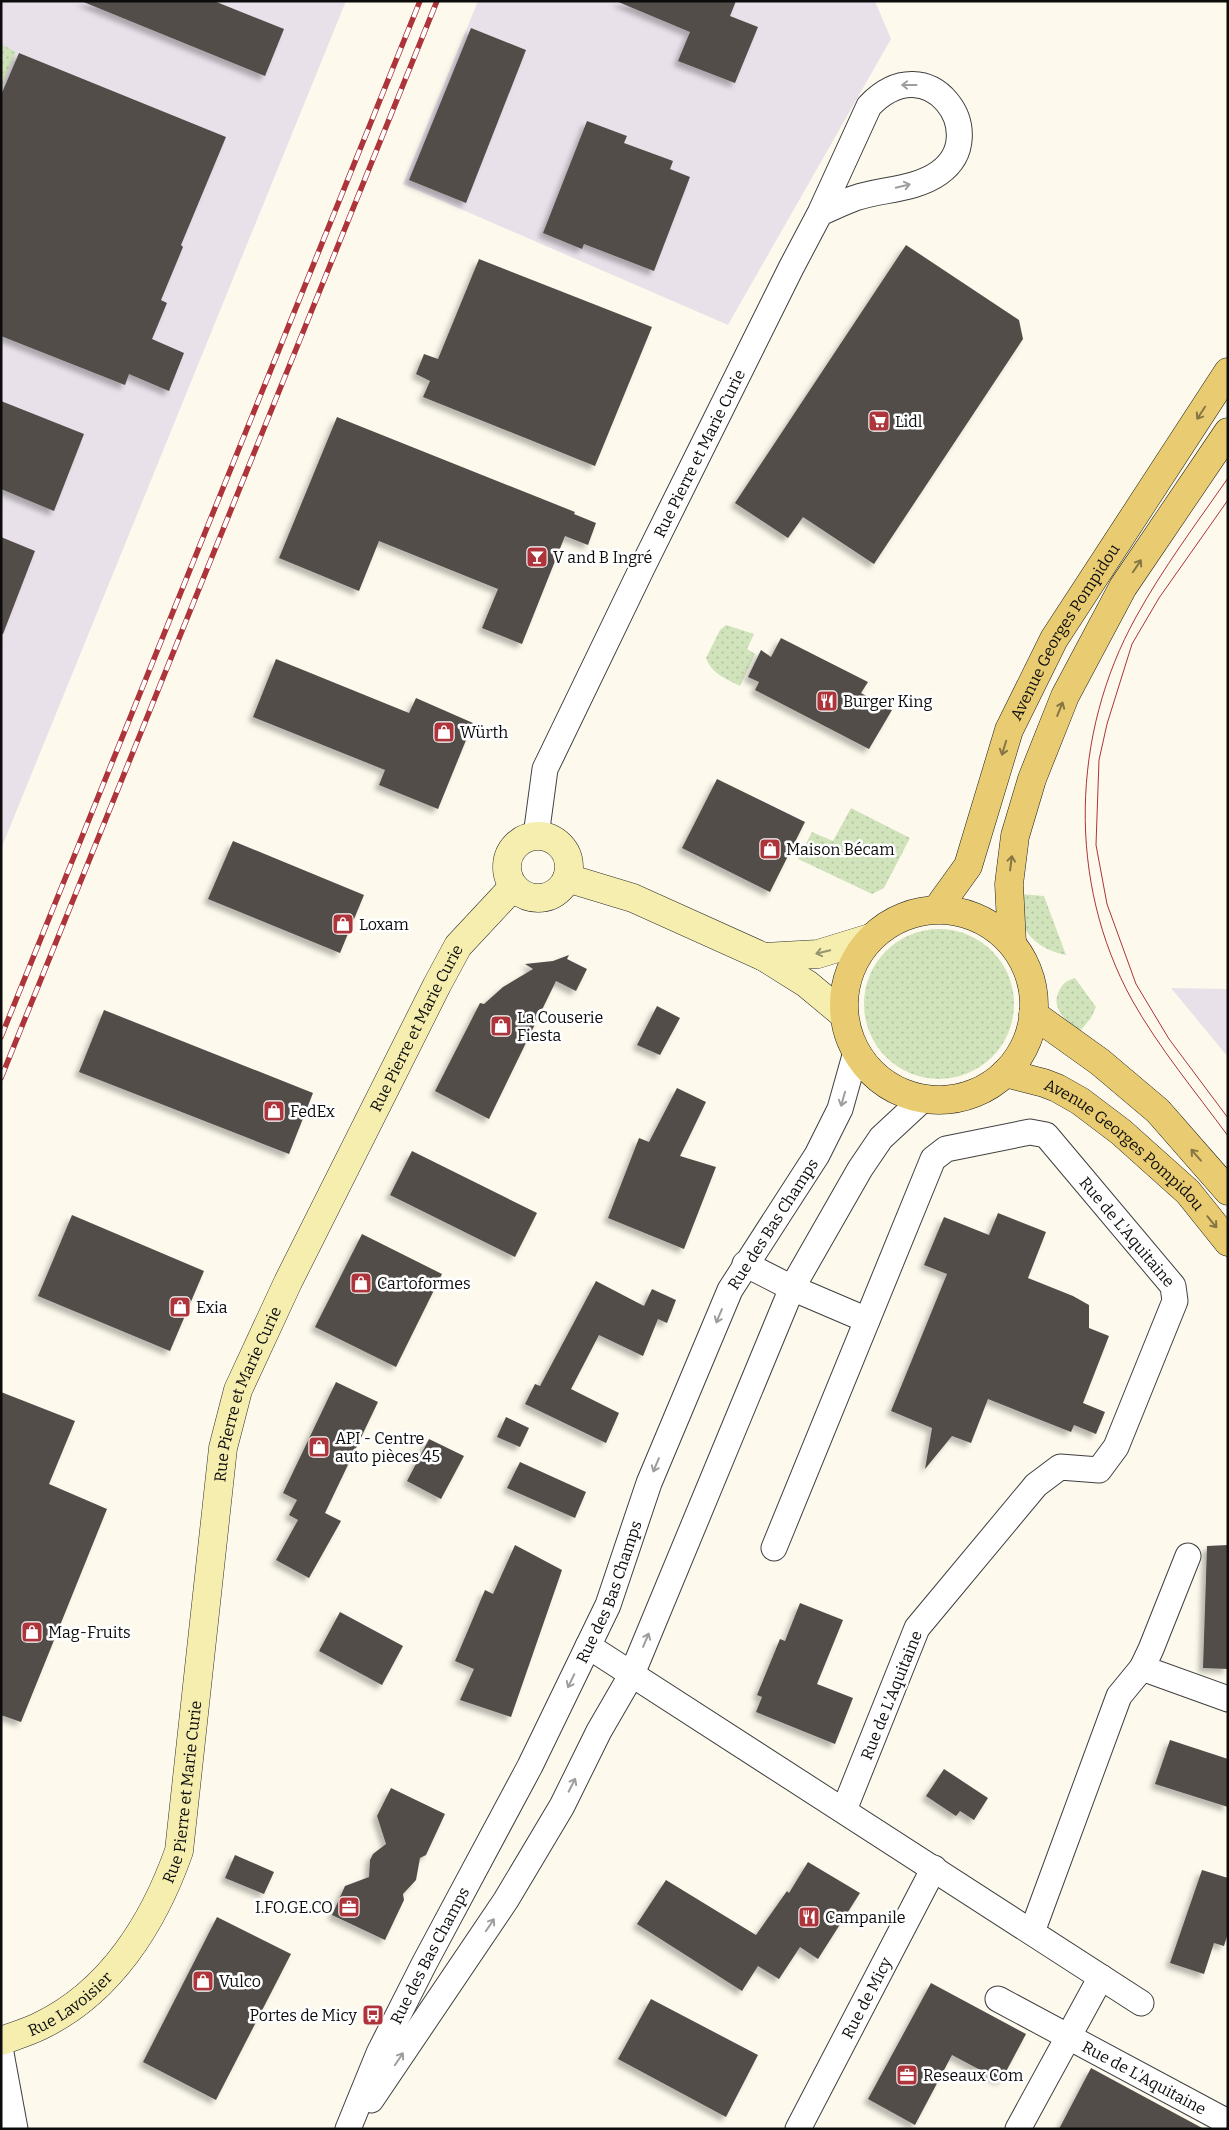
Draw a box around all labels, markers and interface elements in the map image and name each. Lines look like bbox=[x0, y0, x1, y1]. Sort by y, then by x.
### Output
one-way arrow bbox=[902, 80, 918, 90]
one-way arrow bbox=[895, 181, 911, 190]
street label: Rue Pierre et Marie Curie bbox=[650, 366, 749, 540]
one-way arrow bbox=[1196, 406, 1206, 420]
supermarket icon: Lidl bbox=[867, 409, 891, 433]
place label: Lidl bbox=[895, 412, 923, 431]
street label: Avenue Georges Pompidou bbox=[1006, 540, 1124, 723]
bar icon: V and B Ingré bbox=[525, 545, 549, 569]
place label: V and B Ingré bbox=[553, 548, 652, 567]
one-way arrow bbox=[1132, 559, 1142, 573]
restaurant icon: Burger King bbox=[815, 689, 839, 713]
place label: Burger King bbox=[843, 692, 932, 711]
one-way arrow bbox=[1056, 701, 1065, 716]
shop icon: Würth bbox=[432, 720, 456, 744]
place label: Würth bbox=[460, 723, 508, 742]
one-way arrow bbox=[998, 740, 1008, 756]
shop icon: Maison Bécam bbox=[758, 837, 782, 861]
place label: Maison Bécam bbox=[786, 840, 895, 859]
one-way arrow bbox=[1006, 855, 1016, 871]
shop icon: Loxam bbox=[331, 912, 355, 936]
place label: Loxam bbox=[359, 915, 409, 934]
street label: Rue Pierre et Marie Curie bbox=[366, 941, 467, 1115]
one-way arrow bbox=[816, 948, 832, 957]
place label: La Couserie Fiesta bbox=[517, 1008, 603, 1045]
shop icon: La Couserie Fiesta bbox=[489, 1014, 513, 1038]
street label: Avenue Georges Pompidou bbox=[1042, 1075, 1208, 1214]
one-way arrow bbox=[838, 1091, 847, 1107]
shop icon: FedEx bbox=[262, 1099, 286, 1123]
place label: FedEx bbox=[290, 1102, 335, 1121]
one-way arrow bbox=[1190, 1148, 1202, 1161]
street label: Rue des Bas Champs bbox=[724, 1155, 822, 1293]
street label: Rue de L'Aquitaine bbox=[1075, 1173, 1179, 1291]
one-way arrow bbox=[1207, 1215, 1218, 1228]
shop icon: Cartoformes bbox=[349, 1271, 373, 1295]
place label: Cartoformes bbox=[377, 1274, 471, 1293]
shop icon: Exia bbox=[168, 1295, 192, 1319]
place label: Exia bbox=[196, 1298, 228, 1317]
street label: Rue Pierre et Marie Curie bbox=[210, 1304, 285, 1483]
one-way arrow bbox=[714, 1307, 723, 1323]
place label: API - Centre auto pièces 45 bbox=[335, 1429, 440, 1466]
shop icon: API - Centre auto pièces 45 bbox=[307, 1435, 331, 1459]
one-way arrow bbox=[651, 1457, 661, 1472]
street label: Rue des Bas Champs bbox=[572, 1518, 646, 1666]
shop icon: Mag-Fruits bbox=[20, 1620, 44, 1644]
place label: Mag-Fruits bbox=[48, 1623, 131, 1642]
street label: Rue de L'Aquitaine bbox=[857, 1628, 926, 1763]
one-way arrow bbox=[643, 1633, 652, 1648]
one-way arrow bbox=[566, 1673, 575, 1688]
street label: Rue Pierre et Marie Curie bbox=[158, 1700, 205, 1886]
one-way arrow bbox=[568, 1778, 577, 1793]
street label: Rue des Bas Champs bbox=[386, 1884, 473, 2027]
office icon: I.FO.GE.CO bbox=[337, 1895, 361, 1919]
place label: I.FO.GE.CO bbox=[255, 1898, 333, 1917]
restaurant icon: Campanile bbox=[797, 1905, 821, 1929]
place label: Campanile bbox=[825, 1908, 906, 1927]
one-way arrow bbox=[485, 1918, 495, 1932]
street label: Rue de Micy bbox=[838, 1954, 896, 2042]
street label: Rue Lavoisier bbox=[25, 1968, 116, 2040]
shop icon: Vulco bbox=[191, 1969, 215, 1993]
place label: Vulco bbox=[219, 1972, 261, 1991]
bus stop icon: Portes de Micy bbox=[361, 2003, 385, 2027]
place label: Portes de Micy bbox=[249, 2006, 358, 2025]
street label: Rue de L'Aquitaine bbox=[1079, 2037, 1209, 2119]
one-way arrow bbox=[394, 2053, 404, 2067]
office icon: Reseaux Com bbox=[895, 2063, 919, 2087]
place label: Reseaux Com bbox=[923, 2066, 1023, 2085]

